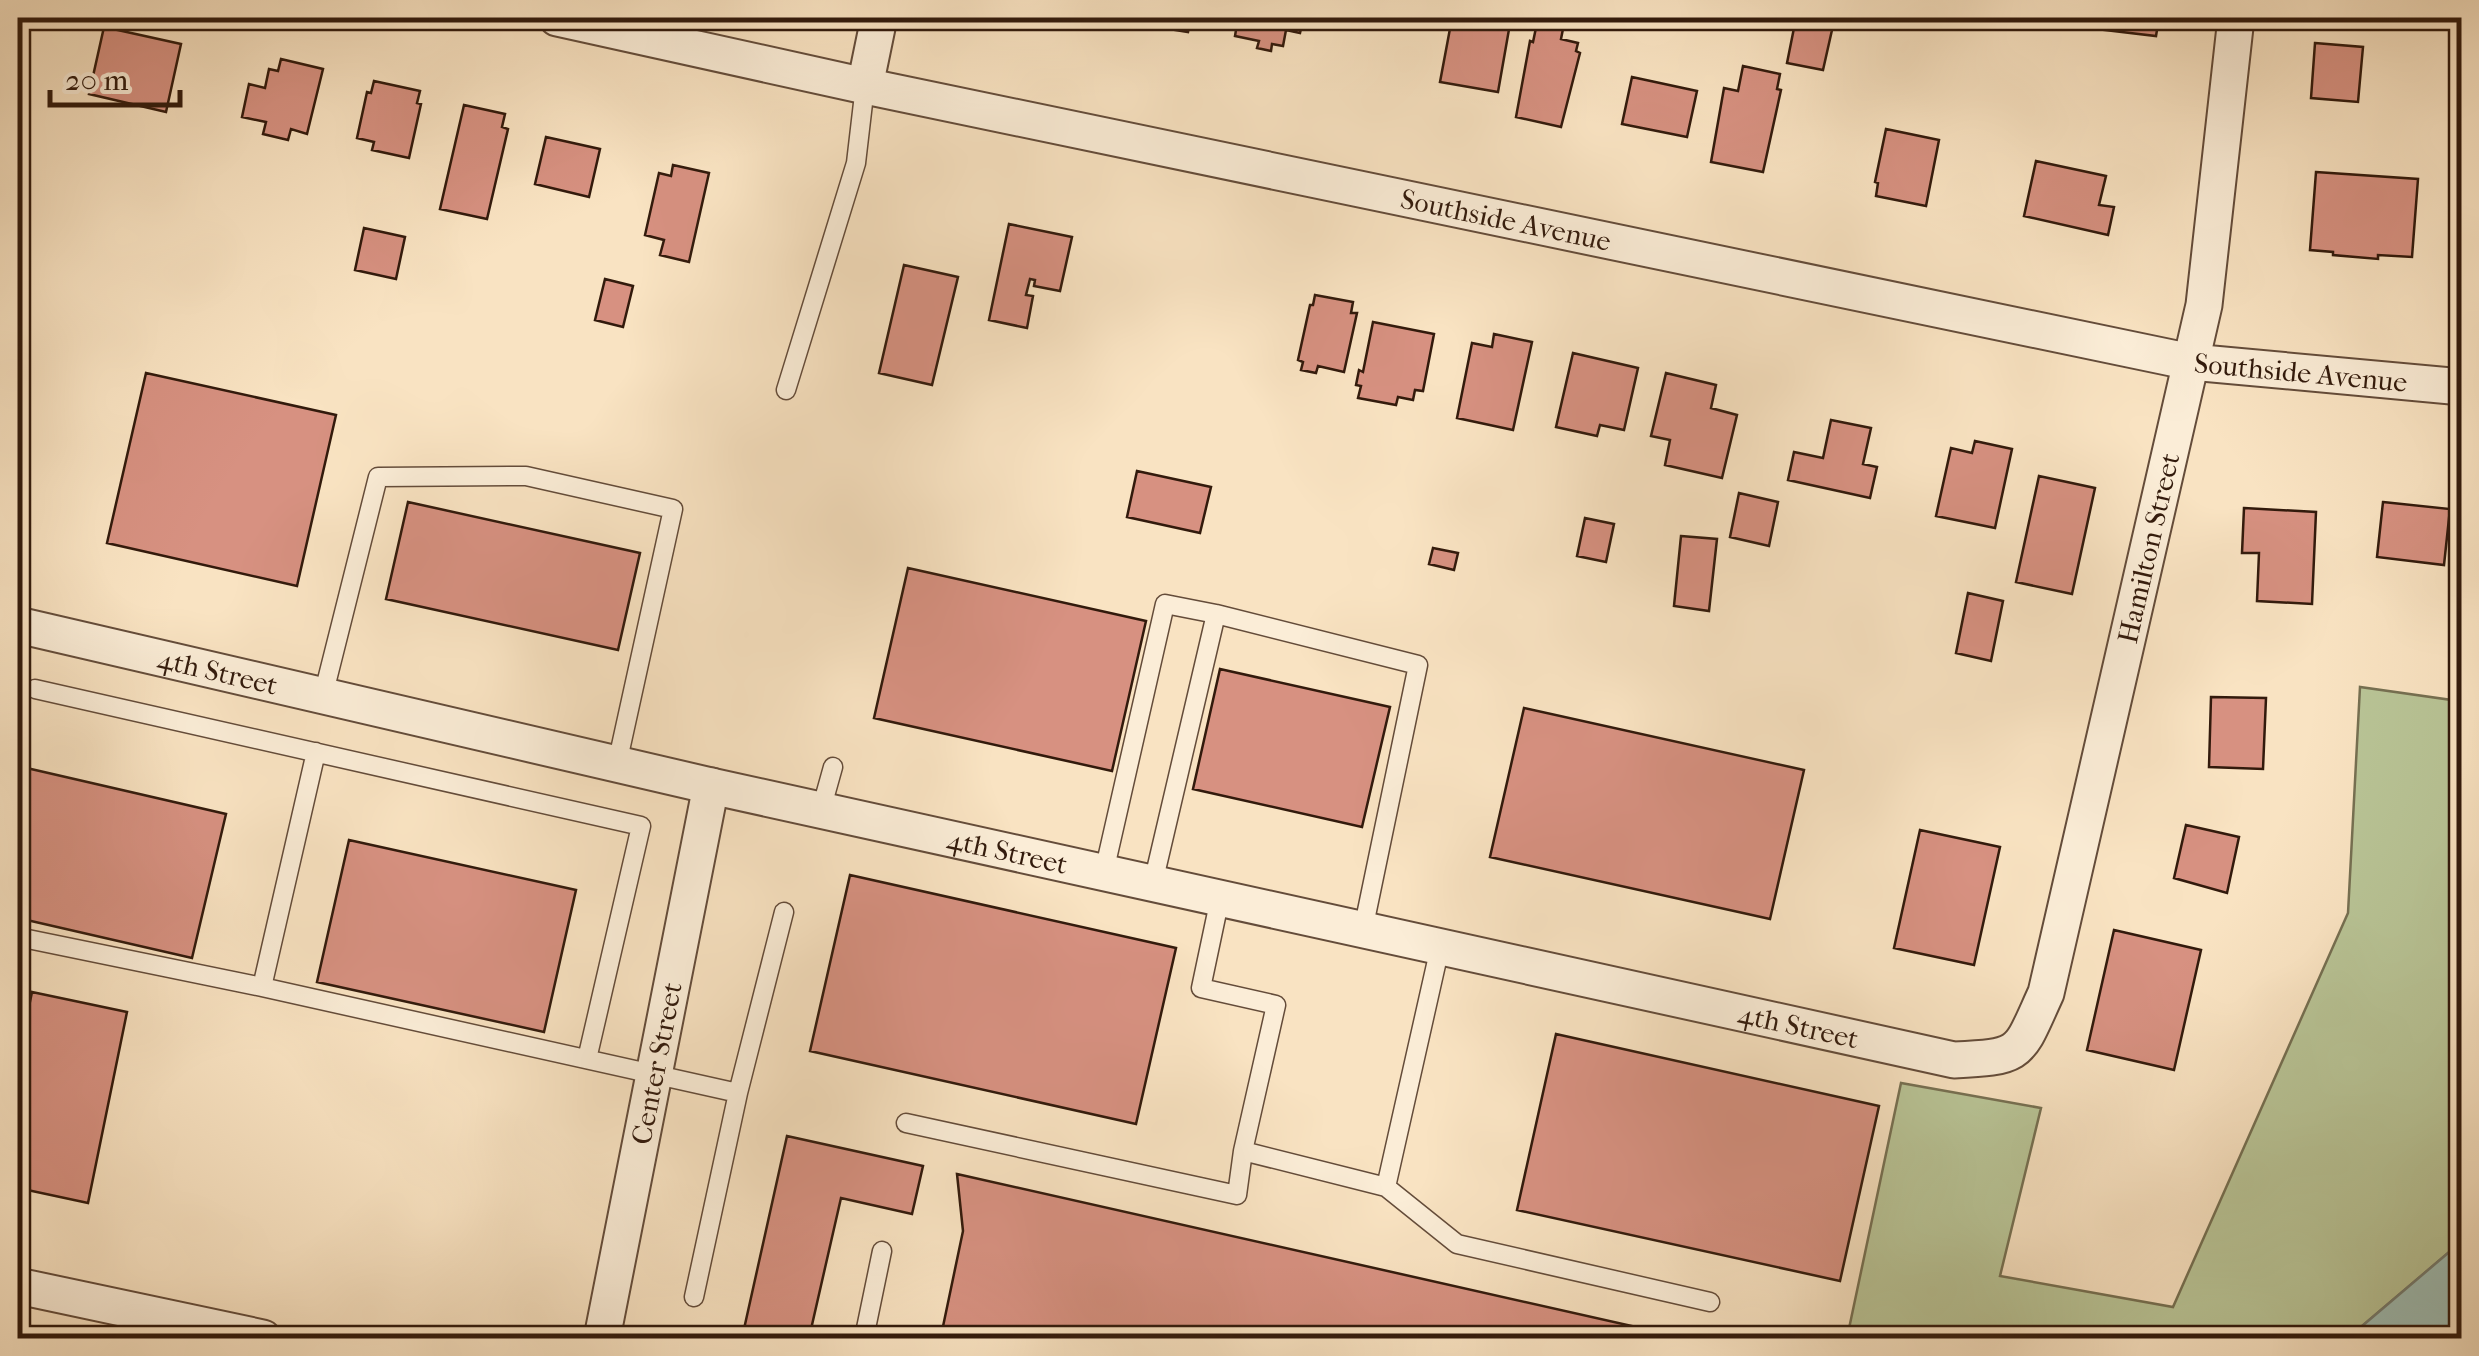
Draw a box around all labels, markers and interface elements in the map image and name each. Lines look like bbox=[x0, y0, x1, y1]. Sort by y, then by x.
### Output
scale bar bbox=[50, 45, 180, 107]
text: 20 m bbox=[65, 63, 128, 98]
street label: Southside Avenue bbox=[1398, 181, 1614, 257]
street label: Southside Avenue bbox=[2193, 346, 2409, 398]
street label: Hamilton Street bbox=[2110, 450, 2186, 647]
street label: 4th Street bbox=[154, 641, 281, 701]
street label: 4th Street bbox=[944, 822, 1071, 881]
street label: Center Street bbox=[624, 979, 688, 1147]
street label: 4th Street bbox=[1735, 996, 1862, 1055]

